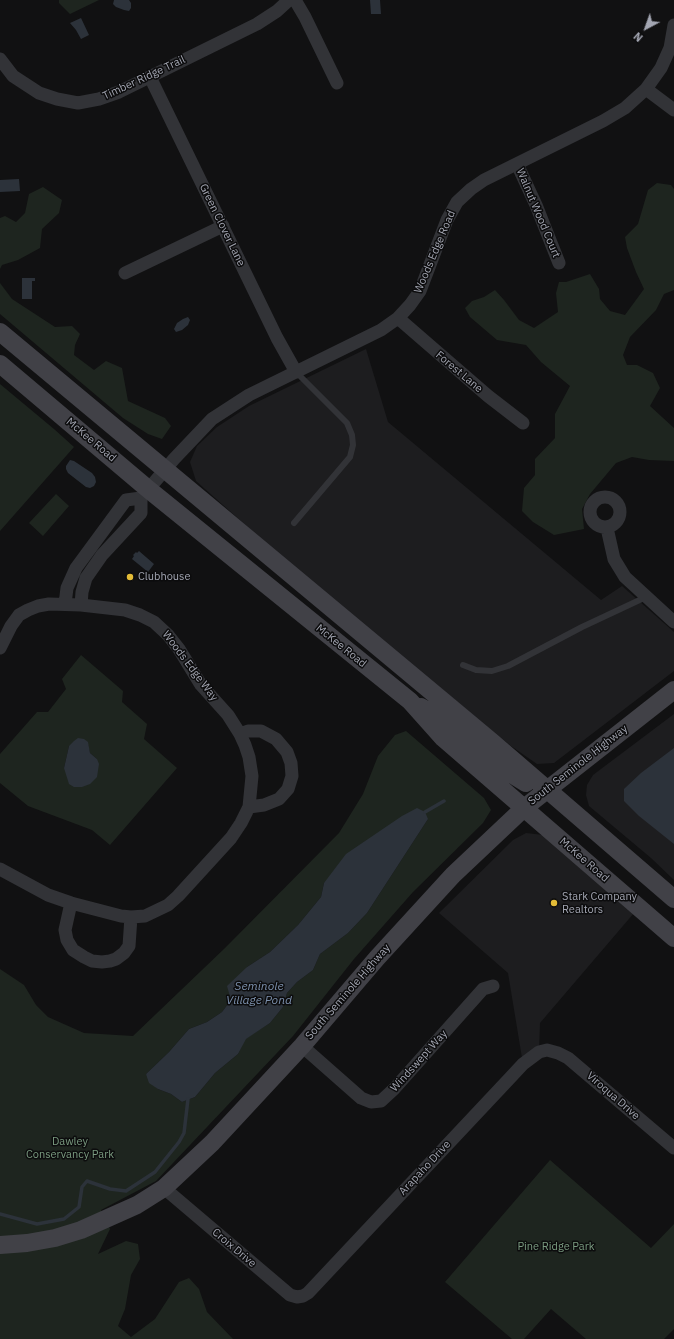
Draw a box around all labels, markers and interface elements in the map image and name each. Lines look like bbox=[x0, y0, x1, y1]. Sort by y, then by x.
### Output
north arrow bbox=[626, 8, 666, 48]
text: N bbox=[631, 29, 646, 45]
street label: Timber Ridge Trail bbox=[101, 53, 187, 103]
street label: Walnut Wood Court bbox=[513, 166, 563, 260]
street label: Green Clover Lane bbox=[196, 182, 248, 268]
street label: Woods Edge Road bbox=[412, 209, 458, 295]
street label: Forest Lane bbox=[433, 348, 485, 396]
street label: McKee Road bbox=[63, 415, 119, 465]
place label: Clubhouse bbox=[138, 570, 191, 584]
marker: Clubhouse bbox=[125, 572, 135, 582]
street label: McKee Road bbox=[313, 622, 369, 670]
street label: Woods Edge Way bbox=[159, 628, 221, 704]
street label: South Seminole Highway bbox=[526, 722, 630, 808]
street label: McKee Road bbox=[557, 835, 611, 885]
place label: Stark Company Realtors bbox=[562, 890, 637, 916]
marker: Stark Company Realtors bbox=[549, 898, 559, 908]
street label: South Seminole Highway bbox=[303, 941, 393, 1043]
water label: Seminole Village Pond bbox=[226, 980, 292, 1008]
street label: Windswept Way bbox=[388, 1027, 450, 1095]
street label: Viroqua Drive bbox=[584, 1069, 642, 1123]
park label: Dawley Conservancy Park bbox=[26, 1135, 114, 1161]
street label: Arapaho Drive bbox=[396, 1138, 454, 1198]
street label: Croix Drive bbox=[209, 1226, 259, 1270]
park label: Pine Ridge Park bbox=[517, 1240, 595, 1254]

